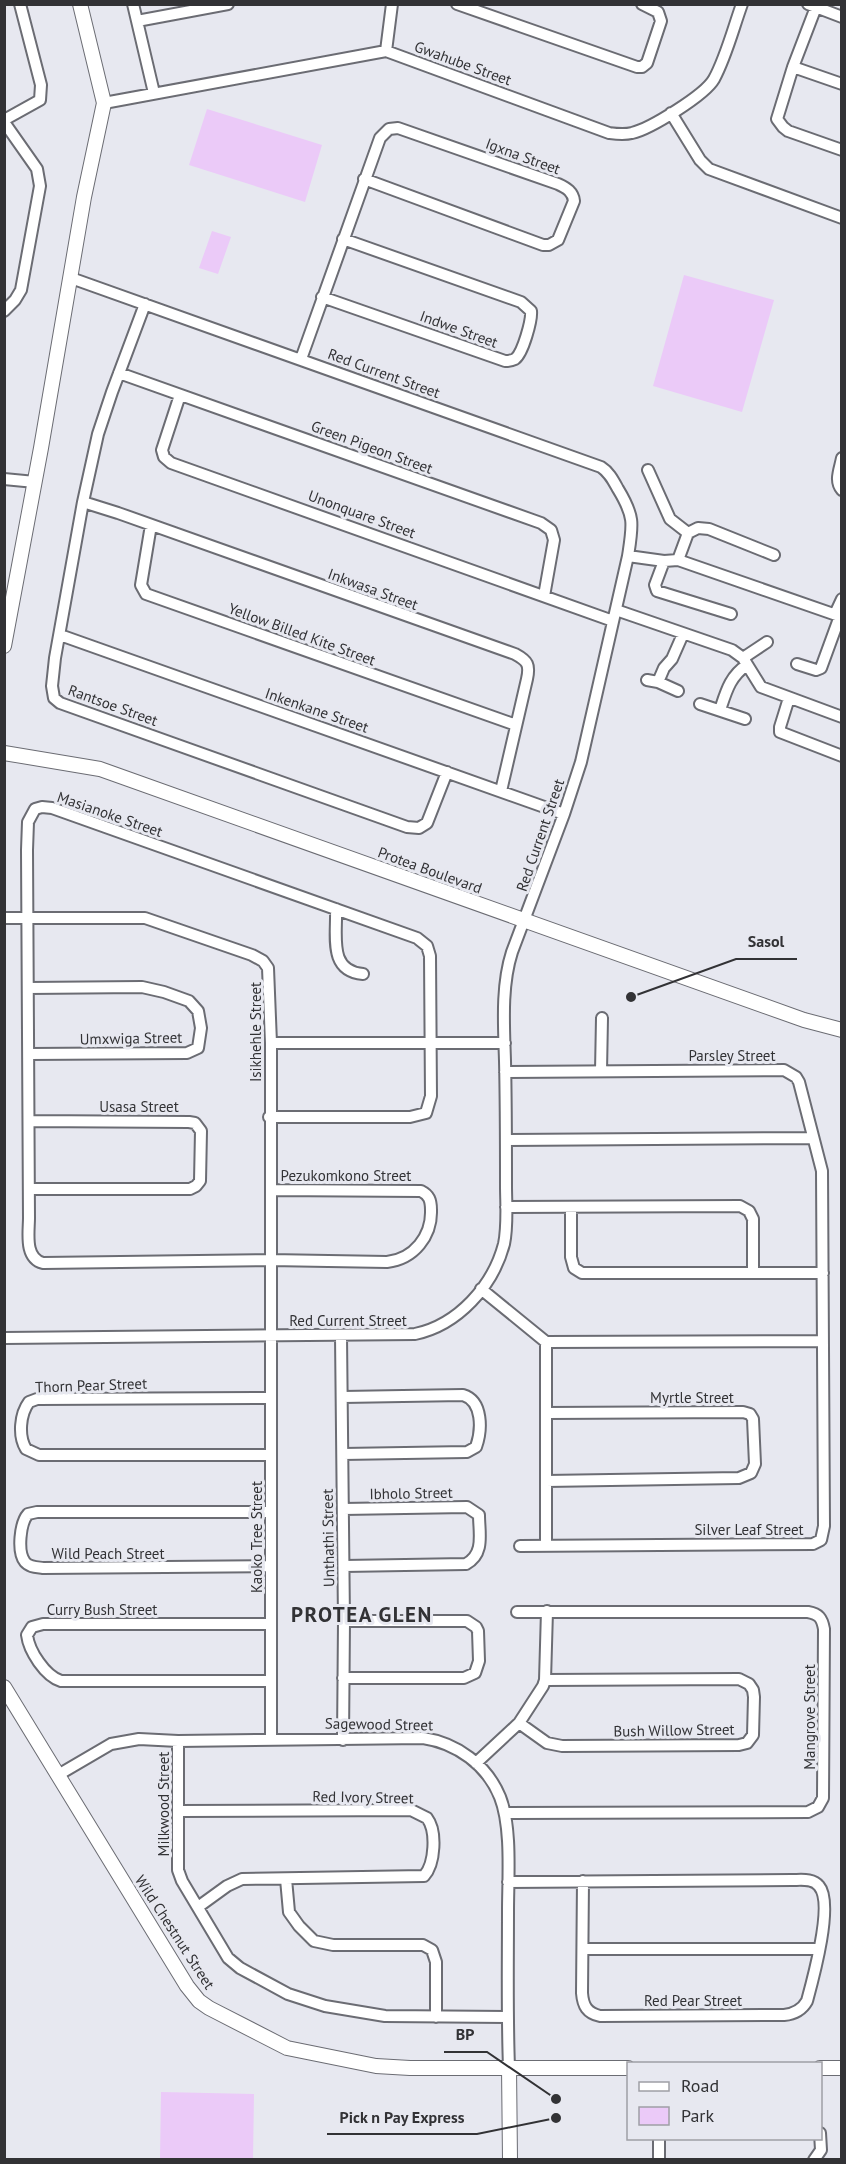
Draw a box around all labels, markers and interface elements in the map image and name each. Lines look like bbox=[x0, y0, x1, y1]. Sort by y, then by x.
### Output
street label: Gwahube Street bbox=[412, 37, 514, 89]
street label: Igxna Street bbox=[483, 134, 563, 178]
street label: Indwe Street bbox=[417, 306, 501, 352]
street label: Red Current Street bbox=[325, 344, 443, 402]
street label: Green Pigeon Street bbox=[309, 416, 435, 478]
street label: Unonquare Street bbox=[306, 486, 418, 542]
street label: Inkwasa Street bbox=[325, 564, 421, 614]
street label: Yellow Billed Kite Street bbox=[226, 599, 378, 669]
street label: Rantsoe Street bbox=[66, 680, 160, 730]
street label: Inkenkane Street bbox=[263, 683, 371, 737]
street label: Red Current Street bbox=[512, 776, 568, 894]
street label: Masianoke Street bbox=[55, 787, 165, 841]
street label: Protea Boulevard bbox=[375, 842, 485, 898]
callout: Sasol bbox=[736, 925, 797, 959]
text: Sasol bbox=[748, 931, 785, 951]
street label: Isikhehle Street bbox=[246, 982, 265, 1082]
street label: Umxwiga Street bbox=[80, 1028, 182, 1048]
street label: Parsley Street bbox=[688, 1046, 776, 1065]
street label: Usasa Street bbox=[99, 1097, 179, 1116]
street label: Pezukomkono Street bbox=[281, 1166, 411, 1185]
street label: Red Current Street bbox=[289, 1311, 407, 1330]
street label: Thorn Pear Street bbox=[35, 1374, 147, 1396]
street label: Myrtle Street bbox=[650, 1388, 734, 1407]
street label: Kaoko Tree Street bbox=[247, 1481, 266, 1593]
street label: Ibholo Street bbox=[369, 1483, 453, 1503]
street label: Unthathi Street bbox=[318, 1489, 338, 1587]
street label: Silver Leaf Street bbox=[694, 1520, 804, 1539]
street label: Wild Peach Street bbox=[51, 1544, 165, 1563]
street label: Curry Bush Street bbox=[47, 1600, 157, 1619]
district label: PROTEA GLEN bbox=[291, 1601, 433, 1628]
street label: Mangrove Street bbox=[800, 1664, 819, 1770]
street label: Sagewood Street bbox=[325, 1714, 433, 1734]
street label: Bush Willow Street bbox=[613, 1719, 735, 1741]
street label: Milkwood Street bbox=[154, 1752, 173, 1856]
street label: Red Ivory Street bbox=[312, 1787, 414, 1807]
street label: Wild Chestnut Street bbox=[131, 1871, 219, 1993]
street label: Red Pear Street bbox=[644, 1991, 742, 2010]
callout: BP bbox=[444, 2018, 487, 2052]
text: BP bbox=[456, 2024, 474, 2044]
legend bbox=[627, 2062, 822, 2140]
text: Road bbox=[681, 2074, 719, 2097]
callout: Pick n Pay Express bbox=[327, 2100, 477, 2134]
text: Park bbox=[681, 2104, 714, 2127]
text: Pick n Pay Express bbox=[340, 2107, 465, 2127]

